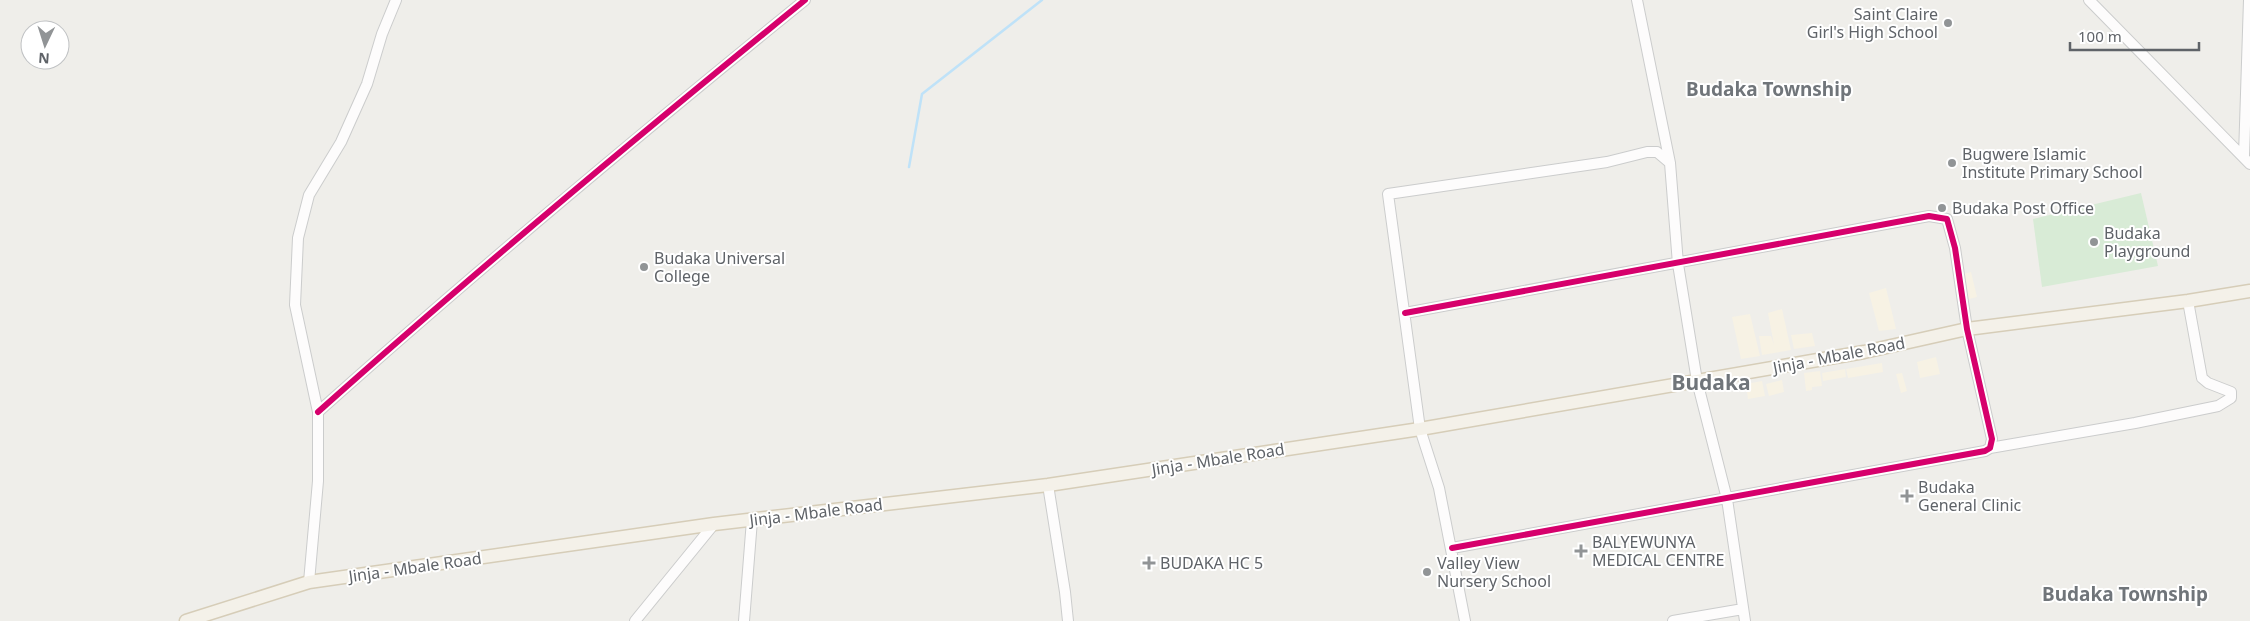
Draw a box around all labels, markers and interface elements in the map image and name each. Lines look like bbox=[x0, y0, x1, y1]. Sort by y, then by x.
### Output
place label: Saint Claire Girl's High School bbox=[1807, 3, 1938, 43]
marker: Saint Claire Girl's High School bbox=[1942, 17, 1954, 29]
north arrow bbox=[20, 20, 70, 70]
scale bar bbox=[2070, 20, 2199, 52]
text: 100 m bbox=[2078, 26, 2122, 46]
text: N bbox=[38, 49, 50, 68]
district label: Budaka Township bbox=[1686, 76, 1852, 102]
place label: Bugwere Islamic Institute Primary School bbox=[1962, 143, 2143, 183]
marker: Bugwere Islamic Institute Primary School bbox=[1946, 157, 1958, 169]
place label: Budaka Post Office bbox=[1952, 197, 2094, 219]
marker: Budaka Post Office bbox=[1936, 202, 1948, 214]
place label: Budaka Playground bbox=[2104, 222, 2190, 262]
marker: Budaka Playground bbox=[2088, 236, 2100, 248]
place label: Budaka Universal College bbox=[654, 247, 785, 287]
marker: Budaka Universal College bbox=[638, 261, 650, 273]
street label: Jinja - Mbale Road bbox=[1769, 331, 1907, 379]
district label: Budaka bbox=[1671, 368, 1751, 396]
street label: Jinja - Mbale Road bbox=[1148, 438, 1286, 481]
place label: Budaka General Clinic bbox=[1918, 476, 2022, 516]
marker: Budaka General Clinic bbox=[1900, 489, 1914, 503]
street label: Jinja - Mbale Road bbox=[746, 493, 884, 531]
place label: BALYEWUNYA MEDICAL CENTRE bbox=[1592, 531, 1724, 571]
marker: BALYEWUNYA MEDICAL CENTRE bbox=[1574, 544, 1588, 558]
street label: Jinja - Mbale Road bbox=[345, 547, 483, 588]
place label: BUDAKA HC 5 bbox=[1160, 552, 1263, 574]
place label: Valley View Nursery School bbox=[1437, 552, 1551, 592]
marker: BUDAKA HC 5 bbox=[1142, 556, 1156, 570]
marker: Valley View Nursery School bbox=[1421, 566, 1433, 578]
district label: Budaka Township bbox=[2042, 581, 2208, 607]

